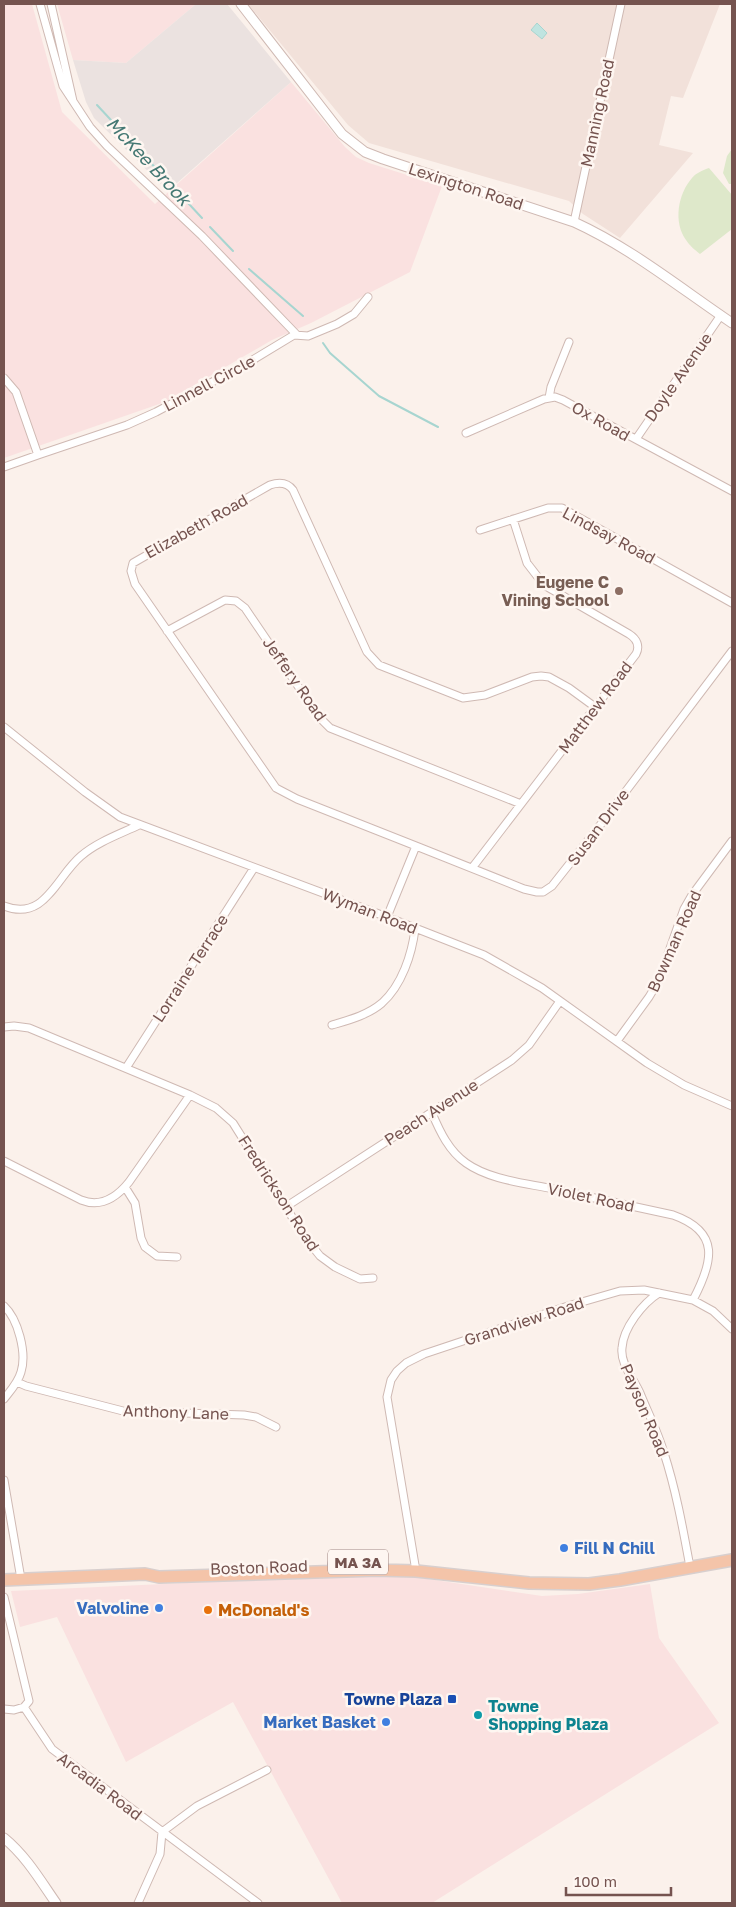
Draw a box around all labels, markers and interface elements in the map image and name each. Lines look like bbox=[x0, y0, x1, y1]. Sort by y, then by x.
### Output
street label: Manning Road bbox=[576, 57, 618, 169]
water label: McKee Brook bbox=[102, 112, 197, 211]
street label: Lexington Road bbox=[406, 158, 526, 214]
street label: Doyle Avenue bbox=[640, 329, 716, 425]
street label: Linnell Circle bbox=[160, 351, 258, 415]
street label: Ox Road bbox=[568, 397, 634, 445]
street label: Elizabeth Road bbox=[141, 489, 251, 563]
street label: Lindsay Road bbox=[559, 502, 659, 568]
place label: Eugene C Vining School bbox=[502, 572, 610, 610]
marker: Eugene C Vining School bbox=[613, 585, 625, 597]
street label: Jeffery Road bbox=[259, 633, 331, 725]
street label: Matthew Road bbox=[554, 657, 636, 757]
street label: Susan Drive bbox=[563, 785, 633, 869]
street label: Wyman Road bbox=[319, 884, 421, 938]
street label: Bowman Road bbox=[643, 887, 705, 995]
street label: Lorraine Terrace bbox=[148, 910, 232, 1026]
street label: Peach Avenue bbox=[380, 1074, 482, 1150]
street label: Fredrickson Road bbox=[234, 1131, 324, 1255]
street label: Violet Road bbox=[546, 1178, 636, 1216]
street label: Grandview Road bbox=[462, 1292, 586, 1350]
street label: Payson Road bbox=[616, 1360, 674, 1460]
street label: Anthony Lane bbox=[123, 1400, 229, 1424]
place label: Fill N Chill bbox=[574, 1538, 656, 1558]
marker: Fill N Chill bbox=[558, 1542, 570, 1554]
road number: MA 3A bbox=[328, 1550, 388, 1574]
street label: Boston Road bbox=[210, 1555, 308, 1579]
place label: Valvoline bbox=[77, 1598, 149, 1618]
place label: McDonald's bbox=[218, 1600, 309, 1620]
marker: Valvoline bbox=[153, 1602, 165, 1614]
marker: McDonald's bbox=[202, 1604, 214, 1616]
place label: Towne Plaza bbox=[344, 1689, 442, 1709]
marker: Towne Plaza bbox=[446, 1693, 458, 1705]
place label: Towne Shopping Plaza bbox=[488, 1696, 608, 1734]
marker: Towne Shopping Plaza bbox=[472, 1709, 484, 1721]
place label: Market Basket bbox=[263, 1712, 376, 1732]
marker: Market Basket bbox=[380, 1716, 392, 1728]
street label: Arcadia Road bbox=[54, 1748, 146, 1824]
scale bar bbox=[566, 1864, 671, 1896]
text: 100 m bbox=[574, 1872, 617, 1890]

